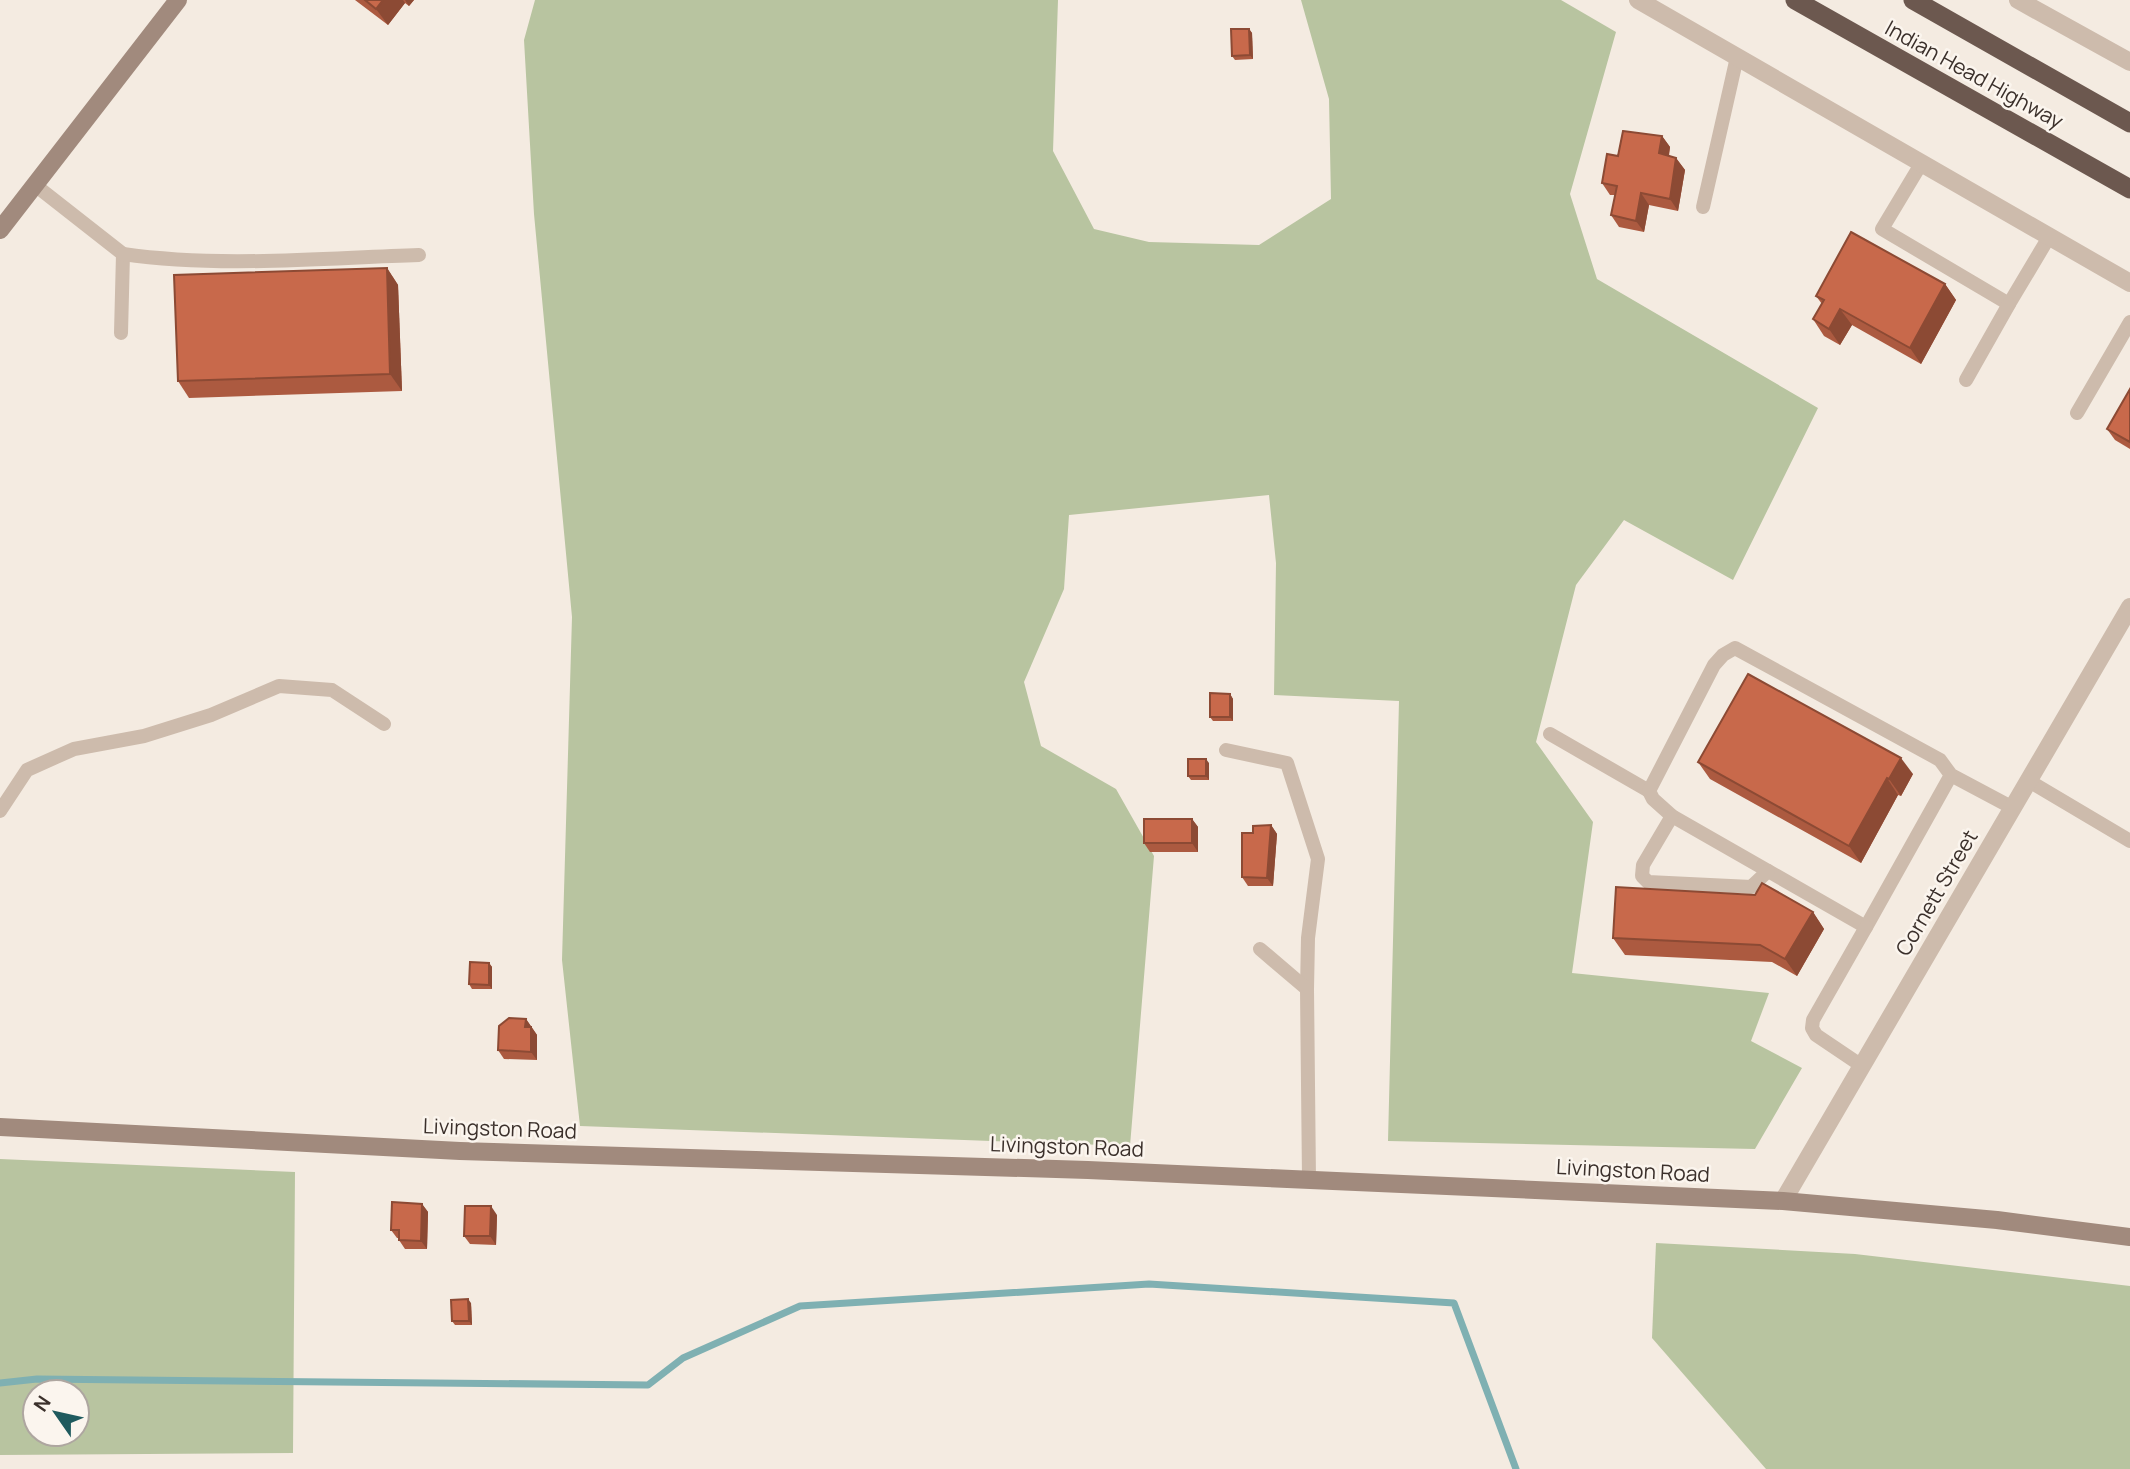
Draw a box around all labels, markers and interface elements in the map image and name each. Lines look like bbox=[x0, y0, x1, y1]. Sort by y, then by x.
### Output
street label: Indian Head Highway bbox=[1880, 14, 2069, 135]
street label: Cornett Street bbox=[1889, 824, 1984, 961]
street label: Livingston Road bbox=[423, 1111, 577, 1145]
street label: Livingston Road bbox=[990, 1129, 1144, 1163]
street label: Livingston Road bbox=[1555, 1152, 1711, 1188]
north arrow bbox=[21, 1378, 91, 1448]
text: N bbox=[27, 1391, 57, 1416]

